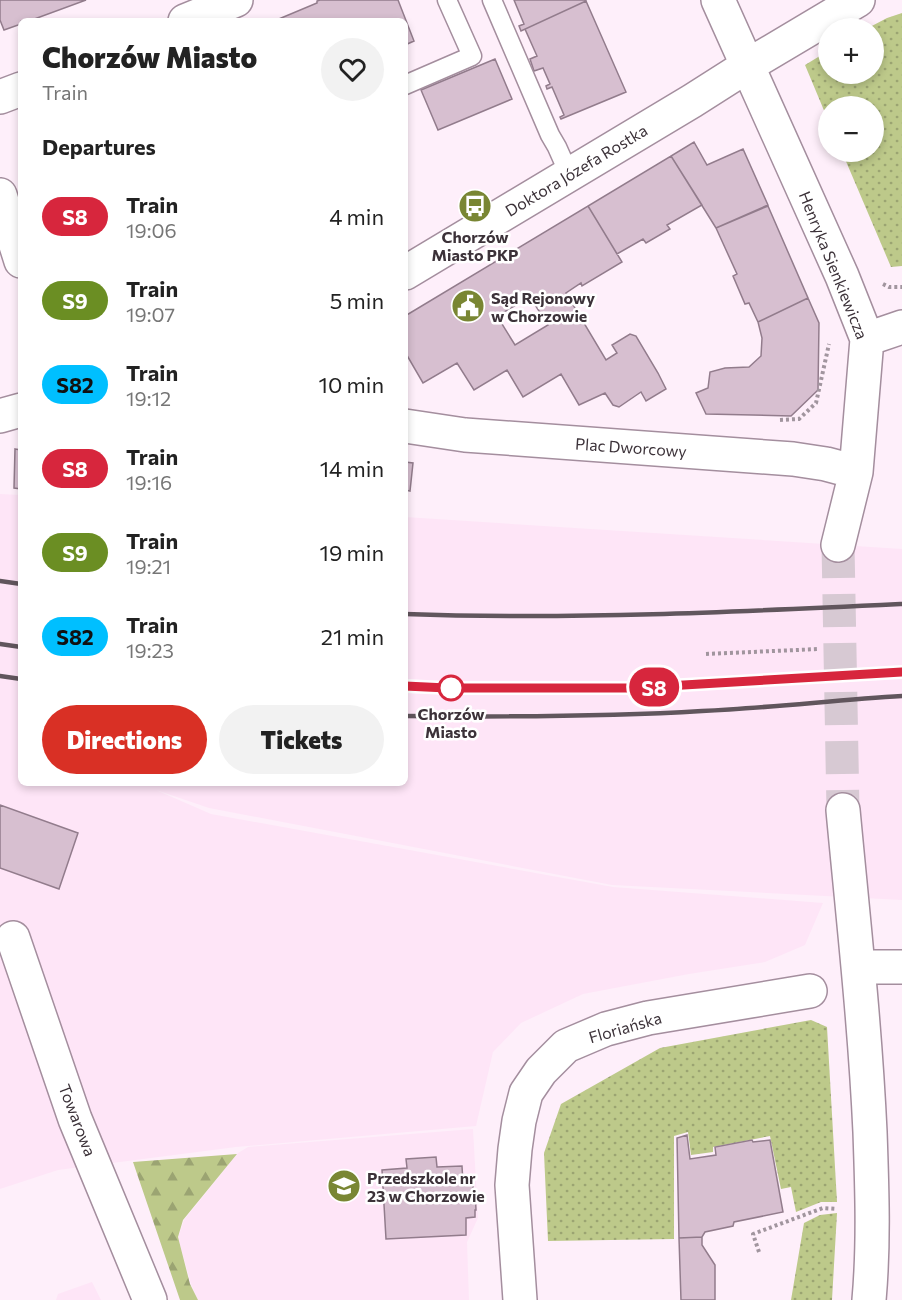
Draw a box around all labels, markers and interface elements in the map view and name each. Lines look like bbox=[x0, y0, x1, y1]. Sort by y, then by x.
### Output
map controls bbox=[818, 18, 884, 162]
button: + bbox=[818, 18, 884, 84]
button: heart bbox=[321, 38, 384, 101]
text: Chorzów Miasto bbox=[42, 40, 257, 74]
text: Train bbox=[42, 80, 88, 104]
button: − bbox=[818, 96, 884, 162]
street label: Doktora Józefa Rostka bbox=[502, 120, 650, 220]
text: Departures bbox=[42, 133, 156, 160]
bus stop icon: Chorzów Miasto PKP bbox=[457, 188, 493, 224]
street label: Henryka Sienkiewicza bbox=[796, 188, 872, 342]
text: Train bbox=[126, 191, 178, 218]
text: 4 min bbox=[329, 203, 384, 230]
text: S8 bbox=[62, 204, 88, 229]
text: 19:06 bbox=[126, 218, 177, 242]
place label: Chorzów Miasto PKP bbox=[432, 227, 518, 264]
text: Train bbox=[126, 275, 178, 302]
text: 5 min bbox=[330, 287, 384, 314]
text: S9 bbox=[62, 288, 88, 313]
public building icon: Sąd Rejonowy w Chorzowie bbox=[450, 288, 486, 324]
place label: Sąd Rejonowy w Chorzowie bbox=[491, 288, 595, 325]
text: 19:07 bbox=[126, 302, 175, 326]
text: Train bbox=[126, 359, 178, 386]
text: 10 min bbox=[319, 371, 384, 398]
text: S82 bbox=[56, 372, 94, 397]
text: 19:12 bbox=[126, 386, 171, 410]
street label: Plac Dworcowy bbox=[575, 434, 687, 460]
text: Train bbox=[126, 443, 178, 470]
text: 14 min bbox=[320, 455, 384, 482]
text: S8 bbox=[62, 456, 88, 481]
text: 19:16 bbox=[126, 470, 172, 494]
text: Train bbox=[126, 527, 178, 554]
text: 19 min bbox=[320, 539, 384, 566]
text: S9 bbox=[62, 540, 88, 565]
text: 19:21 bbox=[126, 554, 171, 578]
text: Train bbox=[126, 611, 178, 638]
text: 21 min bbox=[321, 623, 384, 650]
text: S82 bbox=[56, 624, 94, 649]
text: 19:23 bbox=[126, 638, 174, 662]
line badge: S8 bbox=[627, 668, 681, 706]
marker: Chorzów Miasto bbox=[438, 675, 464, 701]
text: S8 bbox=[641, 675, 667, 700]
place label: Chorzów Miasto bbox=[417, 704, 485, 741]
button: Directions bbox=[42, 705, 207, 774]
button: Tickets bbox=[219, 705, 384, 774]
street label: Floriańska bbox=[586, 1008, 664, 1046]
street label: Towarowa bbox=[56, 1081, 100, 1159]
school or university icon: Przedszkole nr 23 w Chorzowie bbox=[326, 1168, 362, 1204]
place label: Przedszkole nr 23 w Chorzowie bbox=[367, 1168, 485, 1205]

